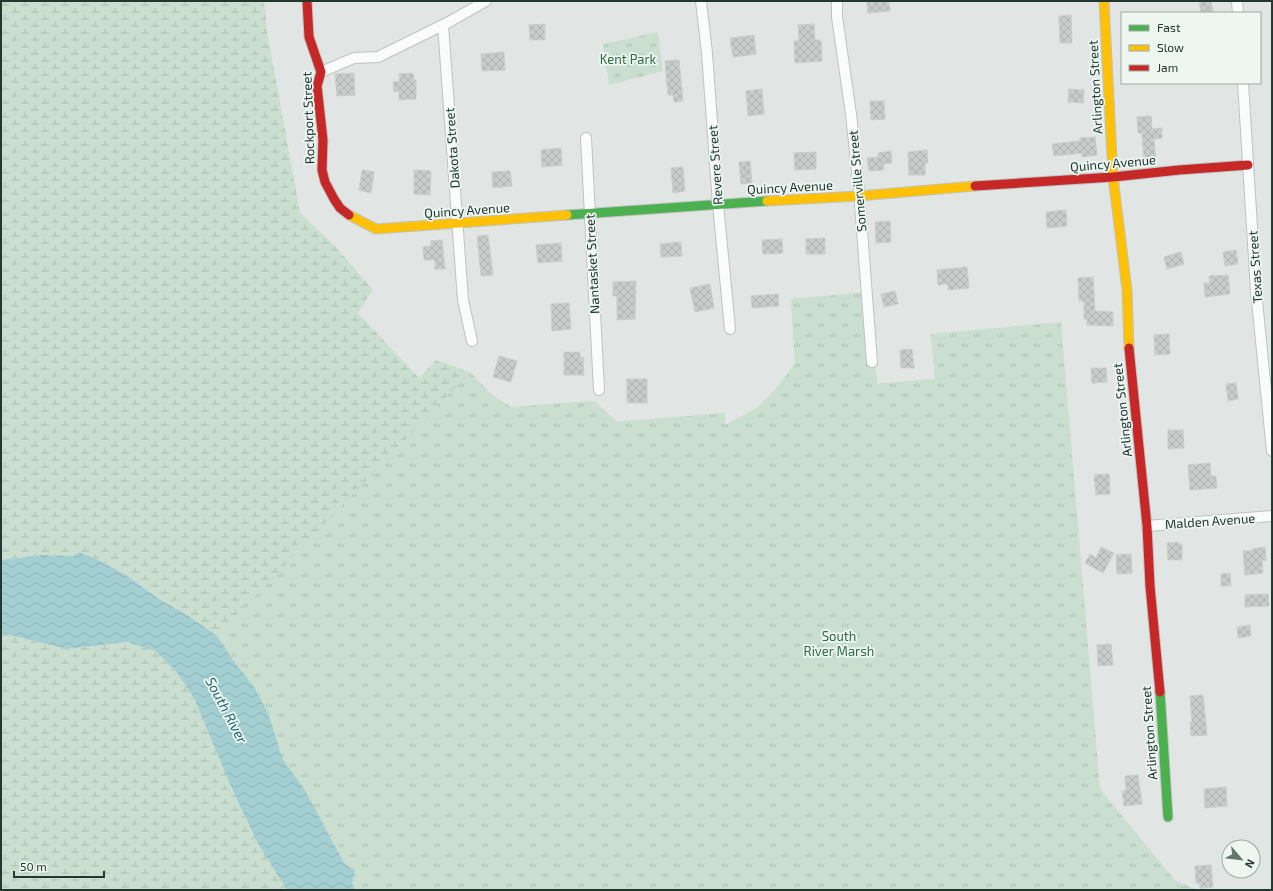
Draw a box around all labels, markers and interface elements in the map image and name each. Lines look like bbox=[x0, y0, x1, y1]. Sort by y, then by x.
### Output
legend bbox=[1121, 12, 1261, 84]
text: Fast bbox=[1157, 20, 1181, 34]
street label: Arlington Street bbox=[1085, 40, 1105, 134]
text: Slow bbox=[1157, 40, 1184, 54]
park label: Kent Park bbox=[600, 51, 657, 67]
text: Jam bbox=[1157, 60, 1178, 74]
street label: Rockport Street bbox=[298, 71, 318, 164]
street label: Dakota Street bbox=[441, 107, 463, 189]
street label: Revere Street bbox=[704, 125, 726, 205]
street label: Somerville Street bbox=[845, 129, 869, 233]
street label: Quincy Avenue bbox=[1069, 151, 1157, 175]
street label: Quincy Avenue bbox=[747, 177, 833, 197]
street label: Quincy Avenue bbox=[424, 199, 510, 221]
street label: Nantasket Street bbox=[581, 214, 603, 314]
street label: Texas Street bbox=[1244, 230, 1266, 304]
street label: Arlington Street bbox=[1109, 362, 1135, 458]
street label: Malden Avenue bbox=[1164, 510, 1256, 532]
park label: South River Marsh bbox=[804, 628, 874, 659]
water label: South River bbox=[202, 674, 252, 746]
street label: Arlington Street bbox=[1138, 685, 1160, 780]
north arrow bbox=[1221, 839, 1261, 879]
scale bar bbox=[14, 853, 104, 879]
text: N bbox=[1243, 857, 1258, 871]
text: 50 m bbox=[20, 859, 47, 873]

